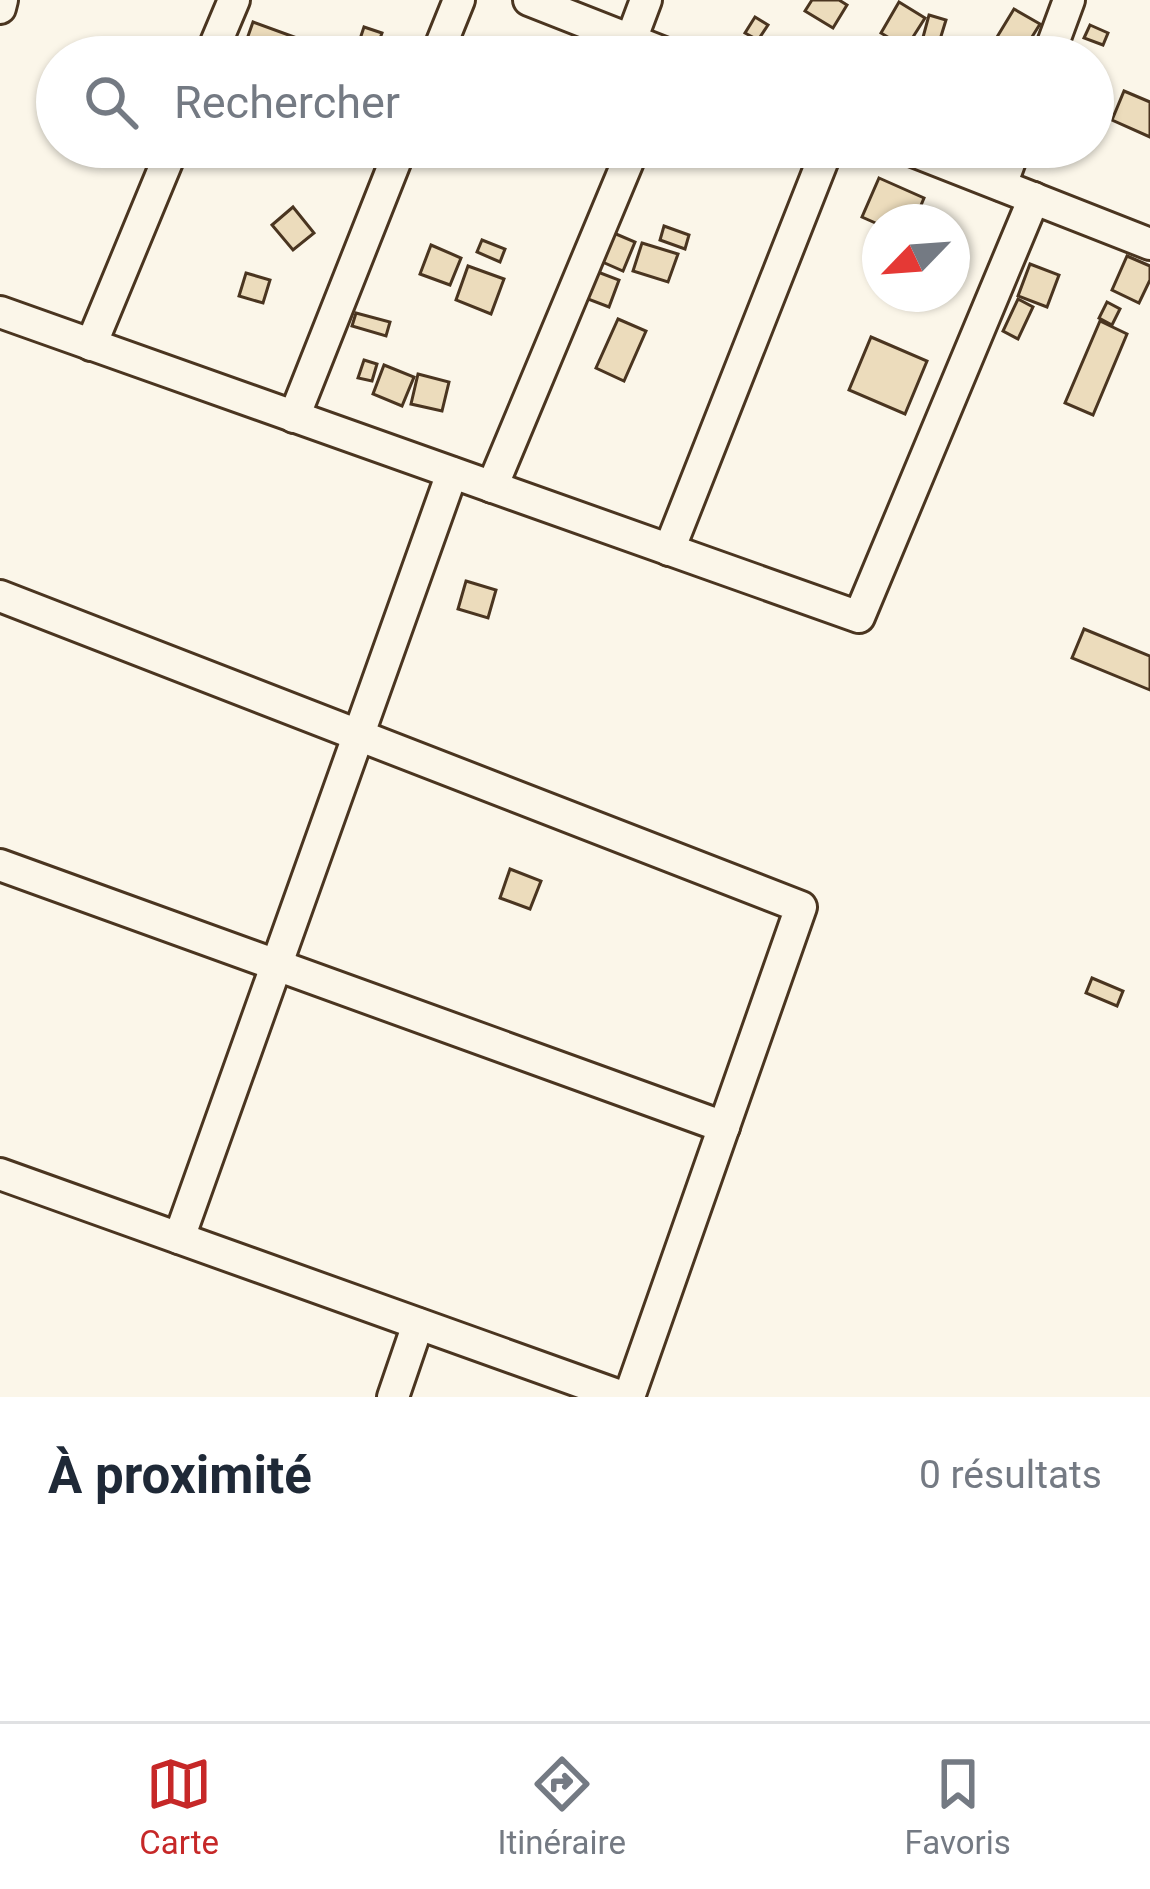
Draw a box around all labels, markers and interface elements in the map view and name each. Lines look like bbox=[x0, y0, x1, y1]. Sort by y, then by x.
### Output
search box bbox=[36, 36, 1114, 168]
icon: search bbox=[78, 69, 144, 135]
text: Rechercher bbox=[174, 76, 400, 129]
north arrow bbox=[862, 204, 970, 312]
text: À proximité bbox=[48, 1446, 312, 1505]
text: 0 résultats bbox=[919, 1452, 1102, 1498]
tab: Carte bbox=[139, 1751, 219, 1862]
tab: Itinéraire bbox=[498, 1751, 626, 1862]
tab: Favoris bbox=[905, 1751, 1011, 1862]

